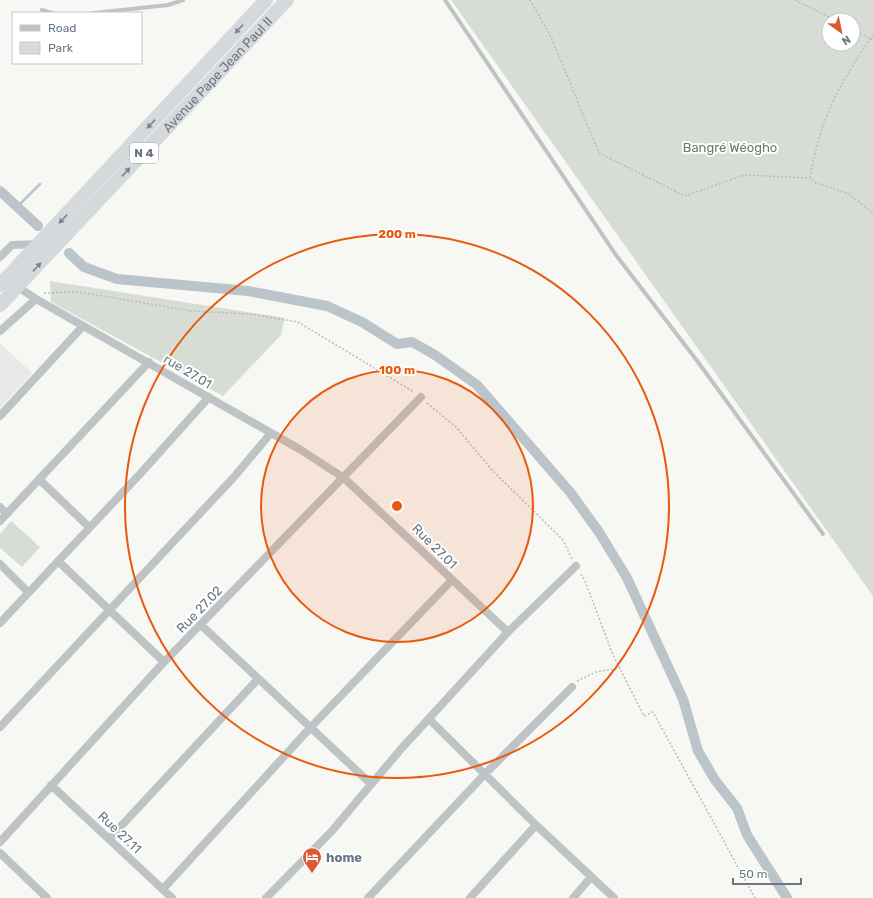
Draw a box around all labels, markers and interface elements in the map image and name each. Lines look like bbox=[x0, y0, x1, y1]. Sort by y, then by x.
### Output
legend bbox=[12, 12, 142, 64]
north arrow bbox=[821, 12, 861, 52]
street label: Avenue Pape Jean Paul II bbox=[160, 14, 275, 135]
text: Road bbox=[48, 21, 76, 35]
one-way arrow bbox=[235, 24, 244, 33]
text: N bbox=[839, 32, 853, 48]
text: Park bbox=[48, 41, 74, 55]
one-way arrow bbox=[146, 119, 155, 129]
park label: Bangré Wéogho bbox=[683, 140, 777, 156]
road number: N 4 bbox=[130, 143, 158, 163]
one-way arrow bbox=[121, 167, 130, 177]
one-way arrow bbox=[58, 214, 67, 225]
text: 200 m bbox=[378, 227, 416, 241]
one-way arrow bbox=[32, 262, 41, 272]
street label: rue 27.01 bbox=[161, 351, 215, 392]
text: 100 m bbox=[379, 363, 415, 377]
centre of rings bbox=[390, 499, 404, 513]
street label: Rue 27.01 bbox=[409, 521, 460, 572]
street label: Rue 27.02 bbox=[173, 583, 225, 636]
street label: Rue 27.11 bbox=[95, 809, 144, 856]
hotel icon: home bbox=[301, 846, 323, 874]
place label: home bbox=[326, 850, 362, 865]
scale bar bbox=[733, 860, 801, 886]
text: 50 m bbox=[739, 867, 767, 881]

